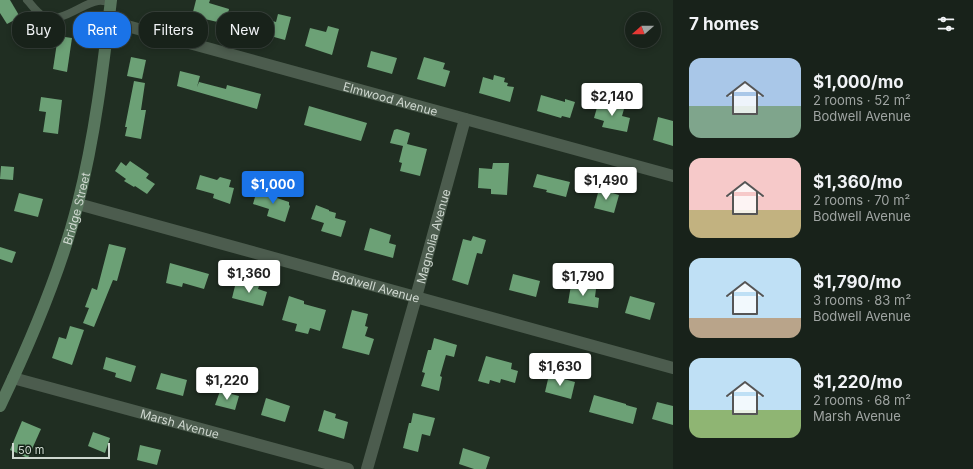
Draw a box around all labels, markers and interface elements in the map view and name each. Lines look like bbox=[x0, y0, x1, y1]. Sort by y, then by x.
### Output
chip: Buy bbox=[12, 12, 65, 48]
chip: Rent bbox=[73, 12, 131, 48]
chip: Filters bbox=[139, 12, 208, 48]
chip: New bbox=[216, 12, 274, 48]
north arrow bbox=[625, 12, 661, 48]
map controls bbox=[625, 12, 661, 48]
icon: filters bbox=[935, 13, 957, 35]
text: 7 homes bbox=[689, 14, 759, 34]
text: $1,000/mo bbox=[813, 72, 904, 92]
icon: home bbox=[721, 74, 769, 122]
street label: Elmwood Avenue bbox=[342, 78, 440, 119]
pin: $2,140 bbox=[579, 83, 645, 117]
text: $2,140 bbox=[590, 88, 634, 104]
text: 2 rooms · 52 m² bbox=[813, 92, 911, 108]
text: Bodwell Avenue bbox=[813, 108, 911, 124]
pin: $1,490 bbox=[573, 167, 639, 201]
street label: Bridge Street bbox=[59, 171, 93, 247]
pin: $1,000 bbox=[240, 171, 306, 205]
text: $1,490 bbox=[584, 172, 628, 188]
text: $1,360/mo bbox=[813, 172, 903, 192]
icon: home bbox=[721, 174, 769, 222]
text: $1,000 bbox=[251, 176, 295, 192]
street label: Magnolia Avenue bbox=[413, 187, 453, 285]
text: 2 rooms · 70 m² bbox=[813, 192, 910, 208]
text: Bodwell Avenue bbox=[813, 208, 911, 224]
pin: $1,360 bbox=[216, 260, 282, 294]
pin: $1,790 bbox=[550, 263, 616, 297]
text: $1,360 bbox=[227, 265, 271, 281]
street label: Bodwell Avenue bbox=[330, 267, 421, 305]
text: $1,790 bbox=[562, 268, 604, 284]
text: $1,790/mo bbox=[813, 272, 901, 292]
icon: home bbox=[721, 274, 769, 322]
text: 3 rooms · 83 m² bbox=[813, 292, 911, 308]
text: Bodwell Avenue bbox=[813, 308, 911, 324]
pin: $1,630 bbox=[527, 353, 593, 387]
text: $1,630 bbox=[538, 358, 582, 374]
pin: $1,220 bbox=[194, 367, 260, 401]
text: $1,220 bbox=[205, 372, 249, 388]
text: $1,220/mo bbox=[813, 372, 903, 392]
icon: home bbox=[721, 374, 769, 422]
text: 2 rooms · 68 m² bbox=[813, 392, 911, 408]
street label: Marsh Avenue bbox=[139, 405, 221, 441]
text: Marsh Avenue bbox=[813, 408, 901, 424]
scale bar bbox=[12, 441, 110, 460]
text: 50 m bbox=[18, 443, 44, 457]

